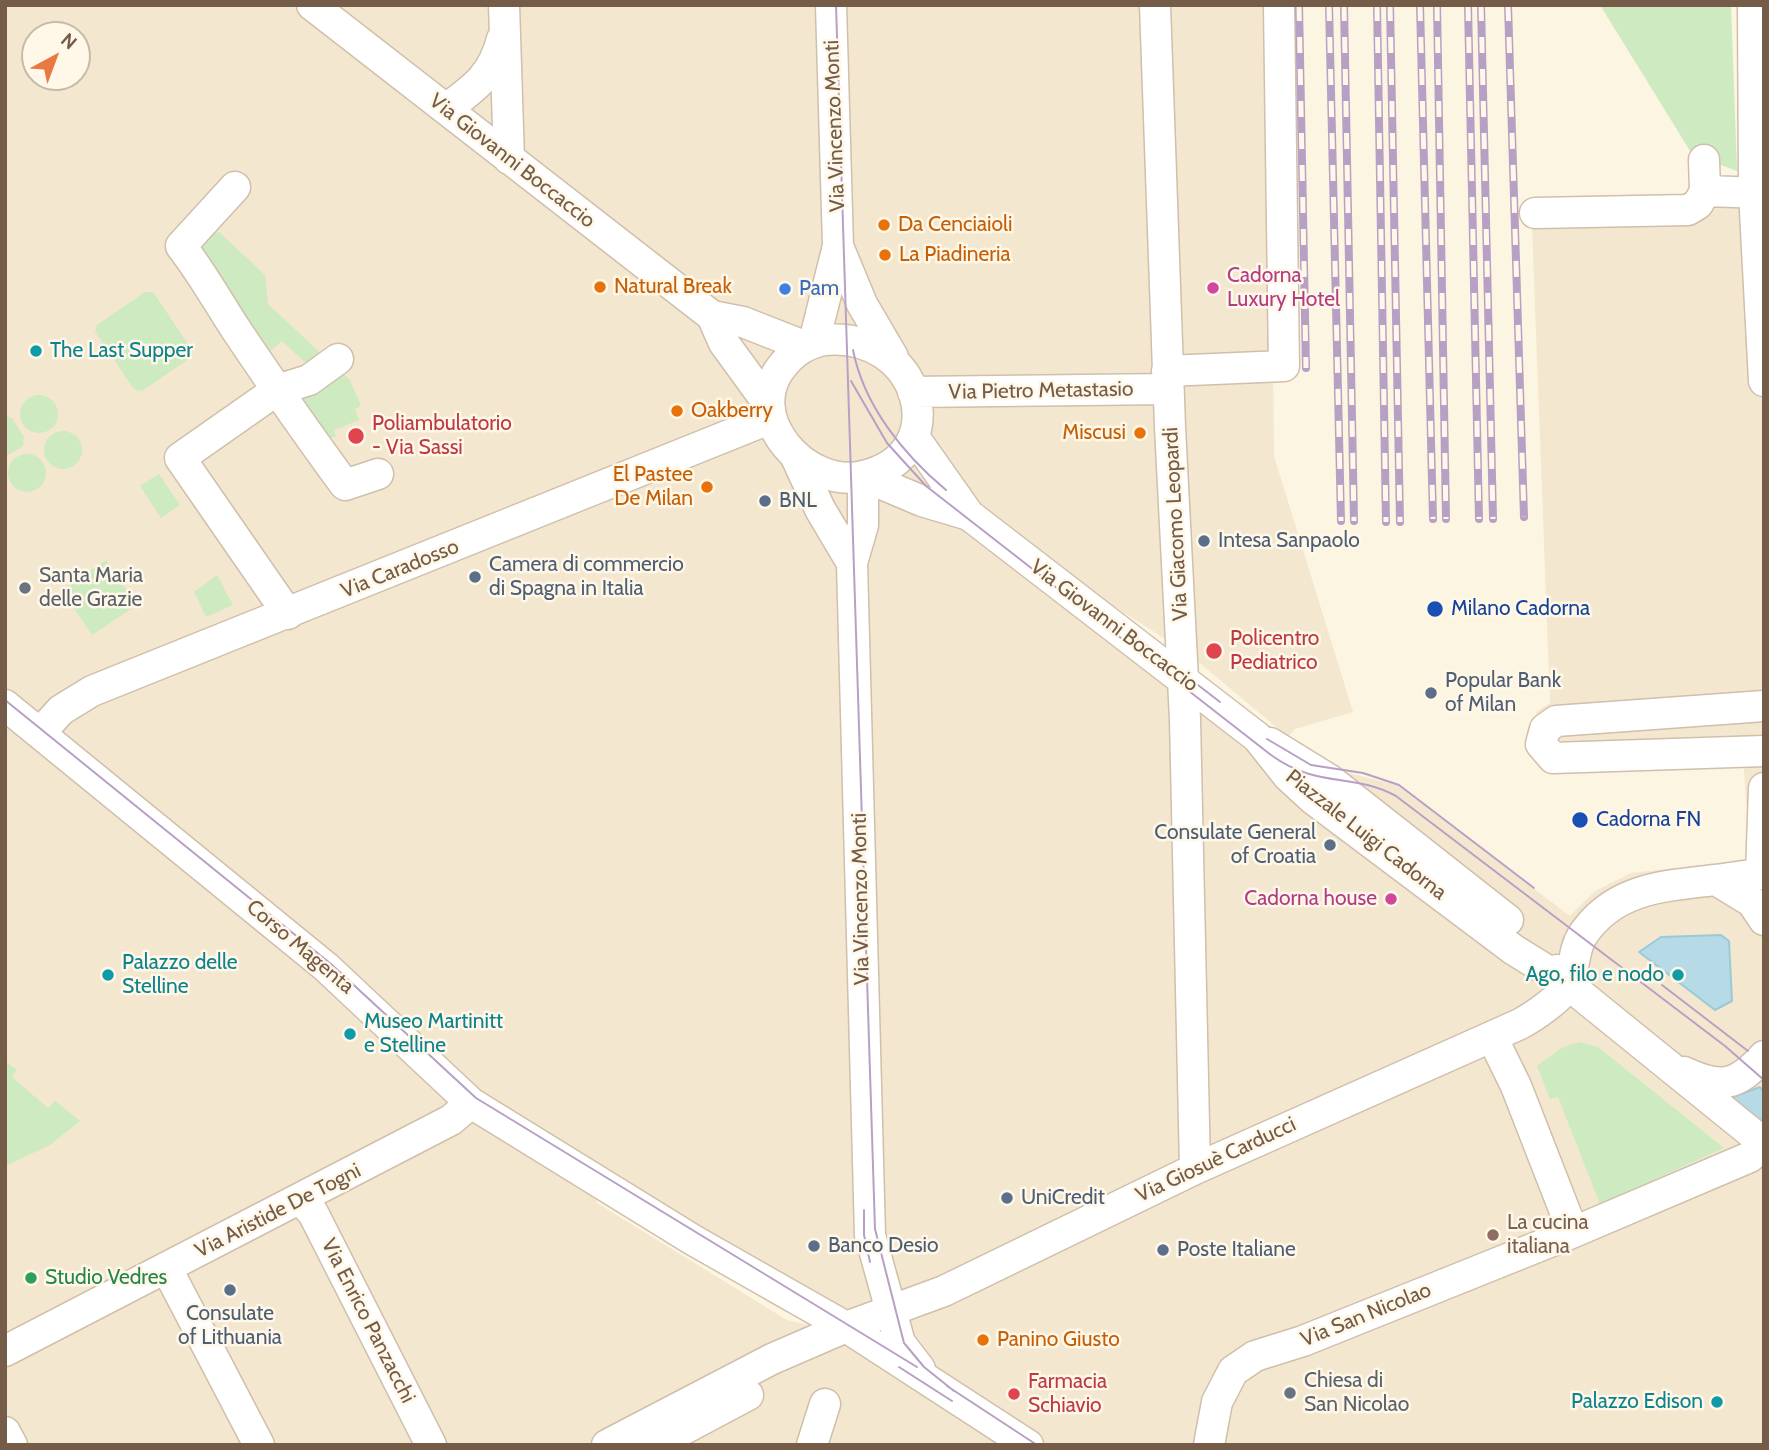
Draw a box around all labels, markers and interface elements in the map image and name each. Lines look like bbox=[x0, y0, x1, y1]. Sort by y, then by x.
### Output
north arrow bbox=[21, 21, 91, 91]
text: N bbox=[56, 28, 81, 54]
street label: Via Vincenzo Monti bbox=[819, 40, 851, 212]
street label: Via Giovanni Boccaccio bbox=[424, 88, 600, 234]
place label: Da Cenciaioli bbox=[898, 212, 1013, 238]
marker: Da Cenciaioli bbox=[876, 217, 892, 233]
place label: La Piadineria bbox=[899, 242, 1011, 268]
marker: La Piadineria bbox=[877, 247, 893, 263]
place label: Cadorna Luxury Hotel bbox=[1227, 263, 1340, 313]
place label: Natural Break bbox=[614, 274, 732, 300]
place label: Pam bbox=[799, 276, 839, 302]
marker: Natural Break bbox=[592, 279, 608, 295]
marker: Cadorna Luxury Hotel bbox=[1205, 280, 1221, 296]
marker: Pam bbox=[777, 281, 793, 297]
place label: The Last Supper bbox=[50, 338, 193, 364]
marker: The Last Supper bbox=[28, 343, 44, 359]
street label: Via Pietro Metastasio bbox=[948, 377, 1134, 405]
place label: Oakberry bbox=[691, 398, 773, 424]
marker: Oakberry bbox=[669, 403, 685, 419]
place label: Poliambulatorio - Via Sassi bbox=[372, 411, 512, 461]
place label: Miscusi bbox=[1062, 420, 1126, 446]
marker: Miscusi bbox=[1132, 425, 1148, 441]
marker: Poliambulatorio - Via Sassi bbox=[346, 426, 366, 446]
street label: Via Giacomo Leopardi bbox=[1158, 426, 1194, 622]
place label: El Pastee De Milan bbox=[613, 462, 693, 512]
marker: El Pastee De Milan bbox=[699, 479, 715, 495]
place label: BNL bbox=[779, 488, 817, 514]
marker: BNL bbox=[757, 493, 773, 509]
place label: Intesa Sanpaolo bbox=[1218, 528, 1360, 554]
marker: Intesa Sanpaolo bbox=[1196, 533, 1212, 549]
street label: Via Caradosso bbox=[337, 534, 463, 604]
place label: Camera di commercio di Spagna in Italia bbox=[489, 552, 684, 602]
street label: Via Giovanni Boccaccio bbox=[1025, 555, 1203, 697]
place label: Santa Maria delle Grazie bbox=[39, 563, 143, 613]
marker: Camera di commercio di Spagna in Italia bbox=[467, 569, 483, 585]
marker: Santa Maria delle Grazie bbox=[17, 580, 33, 596]
place label: Milano Cadorna bbox=[1451, 596, 1590, 622]
marker: Milano Cadorna bbox=[1425, 599, 1445, 619]
place label: Policentro Pediatrico bbox=[1230, 626, 1319, 676]
marker: Policentro Pediatrico bbox=[1204, 641, 1224, 661]
place label: Popular Bank of Milan bbox=[1445, 668, 1561, 718]
marker: Popular Bank of Milan bbox=[1423, 685, 1439, 701]
street label: Piazzale Luigi Cadorna bbox=[1281, 764, 1451, 906]
place label: Cadorna FN bbox=[1596, 807, 1701, 833]
marker: Cadorna FN bbox=[1570, 810, 1590, 830]
street label: Via Vincenzo Monti bbox=[847, 813, 875, 985]
place label: Consulate General of Croatia bbox=[1154, 820, 1316, 870]
marker: Consulate General of Croatia bbox=[1322, 837, 1338, 853]
place label: Cadorna house bbox=[1244, 886, 1377, 912]
marker: Cadorna house bbox=[1383, 891, 1399, 907]
street label: Corso Magenta bbox=[241, 895, 359, 999]
place label: Palazzo delle Stelline bbox=[122, 950, 238, 1000]
place label: Ago, filo e nodo bbox=[1525, 962, 1664, 988]
marker: Palazzo delle Stelline bbox=[100, 967, 116, 983]
marker: Ago, filo e nodo bbox=[1670, 967, 1686, 983]
place label: Museo Martinitt e Stelline bbox=[364, 1009, 503, 1059]
marker: Museo Martinitt e Stelline bbox=[342, 1026, 358, 1042]
street label: Via Giosuè Carducci bbox=[1132, 1112, 1300, 1208]
street label: Via Aristide De Togni bbox=[191, 1158, 365, 1264]
place label: UniCredit bbox=[1021, 1185, 1105, 1211]
marker: UniCredit bbox=[999, 1190, 1015, 1206]
place label: La cucina italiana bbox=[1507, 1210, 1589, 1260]
marker: La cucina italiana bbox=[1485, 1227, 1501, 1243]
place label: Banco Desio bbox=[828, 1233, 939, 1259]
street label: Via Enrico Panzacchi bbox=[316, 1235, 420, 1407]
place label: Poste Italiane bbox=[1177, 1237, 1296, 1263]
marker: Banco Desio bbox=[806, 1238, 822, 1254]
marker: Poste Italiane bbox=[1155, 1242, 1171, 1258]
place label: Studio Vedres bbox=[45, 1265, 167, 1291]
marker: Studio Vedres bbox=[23, 1270, 39, 1286]
street label: Via San Nicolao bbox=[1297, 1277, 1435, 1353]
marker: Consulate of Lithuania bbox=[222, 1282, 238, 1298]
place label: Consulate of Lithuania bbox=[178, 1301, 282, 1351]
place label: Panino Giusto bbox=[997, 1327, 1120, 1353]
marker: Panino Giusto bbox=[975, 1332, 991, 1348]
place label: Chiesa di San Nicolao bbox=[1304, 1368, 1409, 1418]
place label: Farmacia Schiavio bbox=[1028, 1369, 1107, 1419]
marker: Chiesa di San Nicolao bbox=[1282, 1385, 1298, 1401]
marker: Farmacia Schiavio bbox=[1006, 1386, 1022, 1402]
place label: Palazzo Edison bbox=[1571, 1389, 1703, 1415]
marker: Palazzo Edison bbox=[1709, 1394, 1725, 1410]

